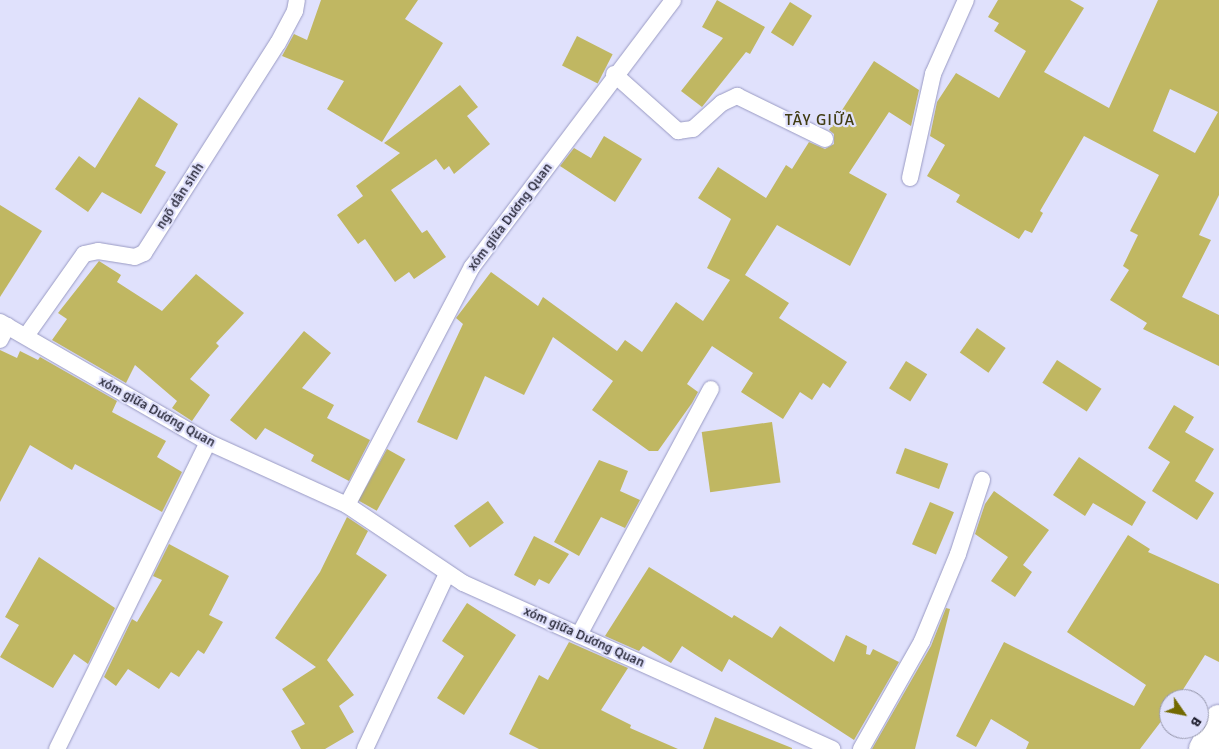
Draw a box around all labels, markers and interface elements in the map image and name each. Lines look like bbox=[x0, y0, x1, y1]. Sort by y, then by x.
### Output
district label: TÂY GIỮA bbox=[784, 110, 856, 130]
street label: ngõ dân sinh bbox=[152, 160, 208, 232]
street label: xóm giữa Dương Quan bbox=[464, 160, 556, 274]
street label: xóm giữa Dương Quan bbox=[96, 373, 218, 451]
street label: xóm giữa Dương Quan bbox=[521, 603, 647, 671]
north arrow bbox=[1159, 689, 1209, 739]
text: B bbox=[1187, 714, 1206, 730]

